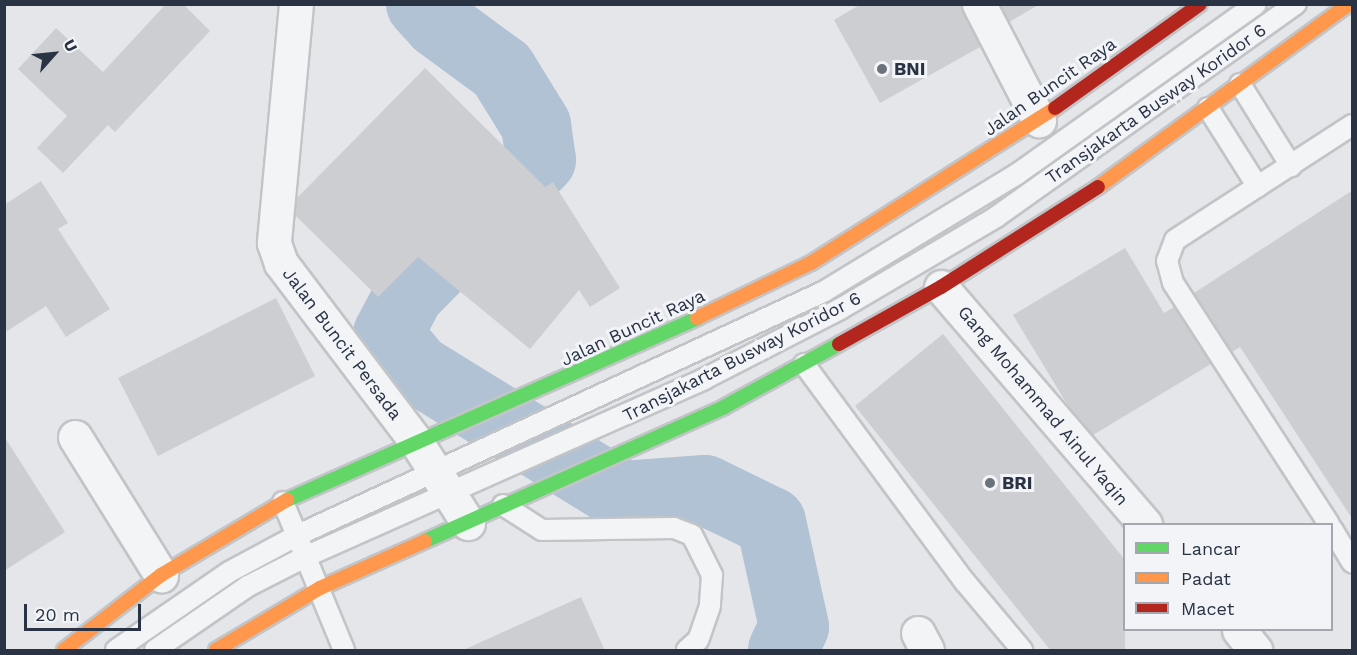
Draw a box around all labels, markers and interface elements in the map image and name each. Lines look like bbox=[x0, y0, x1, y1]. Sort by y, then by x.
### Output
street label: Transjakarta Busway Koridor 6 bbox=[1041, 19, 1271, 189]
north arrow bbox=[24, 24, 84, 84]
street label: Jalan Buncit Raya bbox=[980, 33, 1120, 141]
text: U bbox=[59, 36, 82, 55]
place label: BNI bbox=[894, 58, 925, 80]
marker: BNI bbox=[875, 62, 889, 76]
street label: Jalan Buncit Persada bbox=[278, 264, 406, 424]
street label: Jalan Buncit Raya bbox=[558, 285, 708, 371]
street label: Transjakarta Busway Koridor 6 bbox=[619, 287, 865, 427]
street label: Gang Mohammad Ainul Yaqin bbox=[952, 301, 1134, 511]
place label: BRI bbox=[1002, 472, 1032, 494]
marker: BRI bbox=[983, 476, 997, 490]
legend bbox=[1123, 523, 1333, 631]
text: Lancar bbox=[1181, 538, 1241, 559]
text: Padat bbox=[1181, 568, 1231, 589]
scale bar bbox=[27, 592, 144, 630]
text: Macet bbox=[1181, 598, 1234, 619]
text: 20 m bbox=[35, 604, 80, 625]

